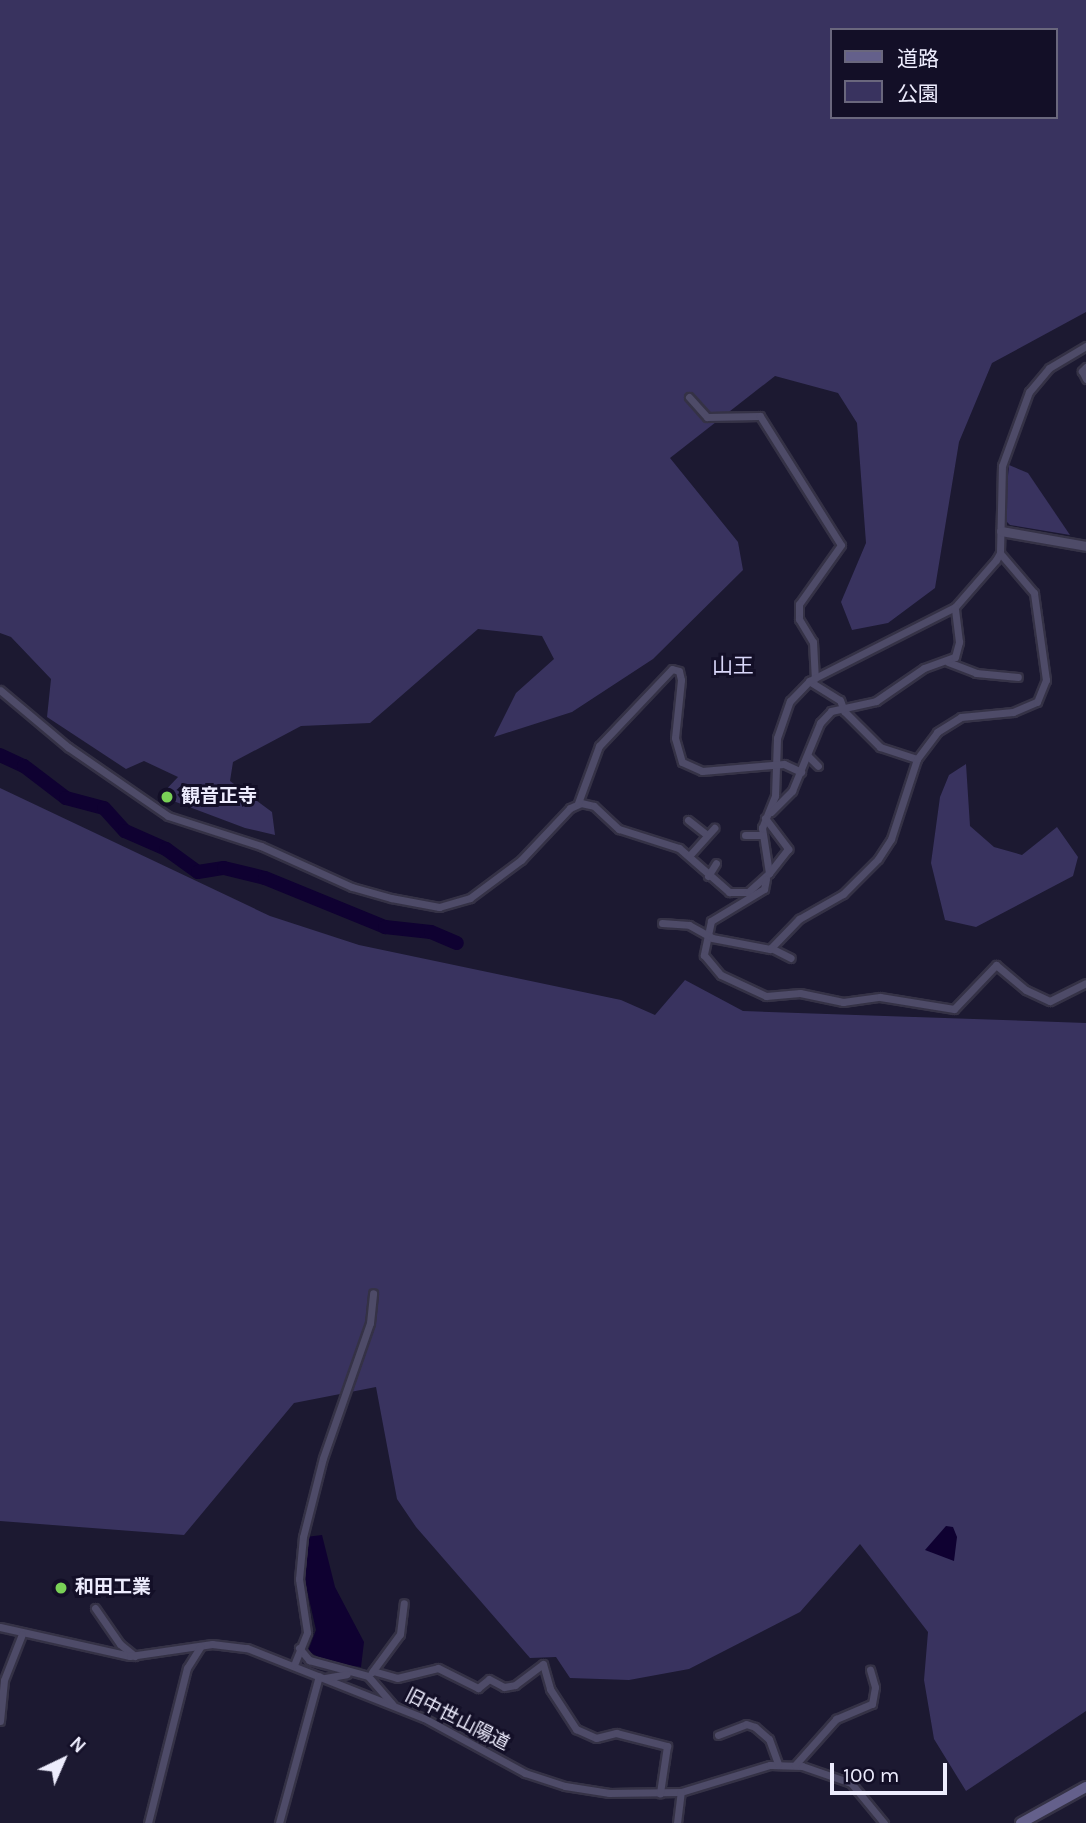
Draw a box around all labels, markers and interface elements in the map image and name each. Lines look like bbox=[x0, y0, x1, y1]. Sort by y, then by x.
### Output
legend bbox=[830, 28, 1058, 119]
text: 道路 bbox=[897, 47, 939, 71]
text: 公園 bbox=[897, 82, 939, 106]
district label: 山王 bbox=[712, 653, 754, 679]
place label: 観音正寺 bbox=[181, 786, 257, 808]
marker: 観音正寺 bbox=[159, 789, 175, 805]
place label: 和田工業 bbox=[75, 1577, 151, 1599]
marker: 和田工業 bbox=[53, 1580, 69, 1596]
street label: 旧中世山陽道 bbox=[401, 1684, 513, 1756]
north arrow bbox=[28, 1725, 98, 1795]
text: N bbox=[65, 1732, 90, 1758]
scale bar bbox=[834, 1750, 951, 1794]
text: 100 m bbox=[843, 1763, 900, 1787]

